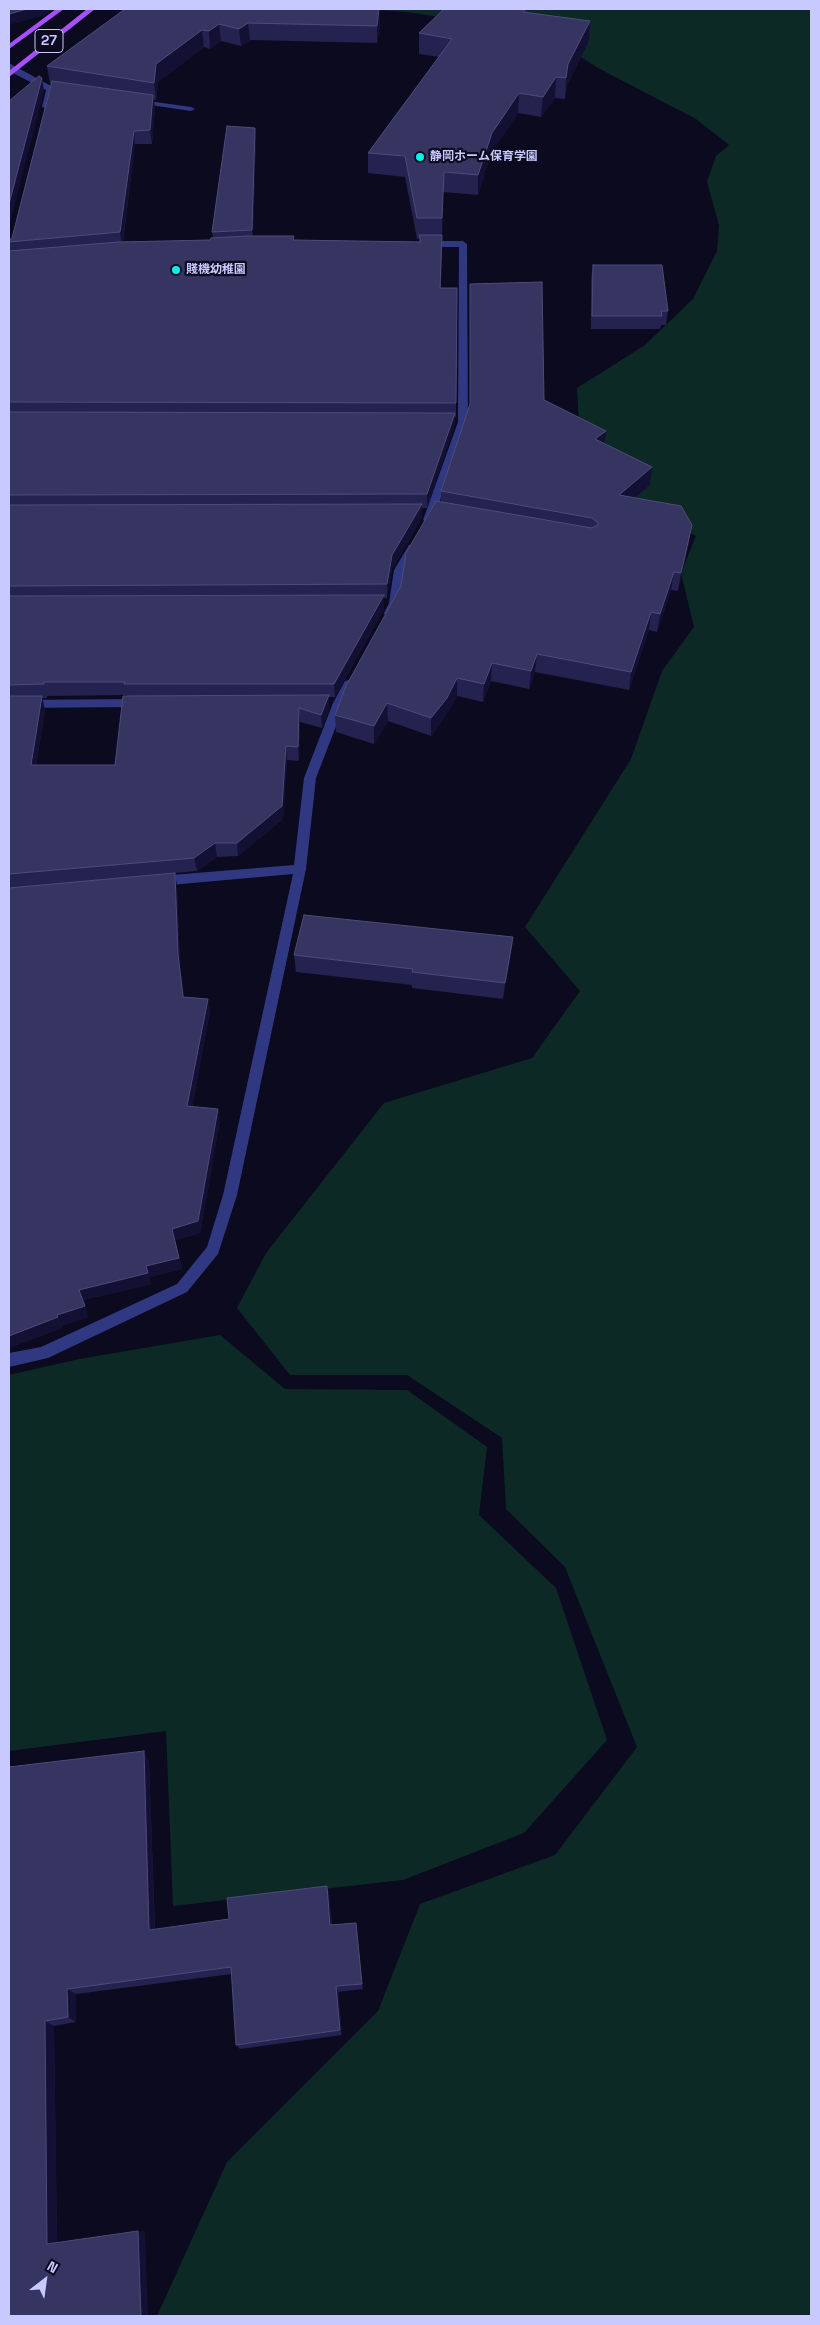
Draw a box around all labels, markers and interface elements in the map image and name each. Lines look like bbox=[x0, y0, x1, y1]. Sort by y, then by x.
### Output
road number: 27 bbox=[35, 29, 63, 52]
place label: 静岡ホーム保育学園 bbox=[430, 150, 538, 164]
marker: 静岡ホーム保育学園 bbox=[414, 151, 426, 163]
place label: 賤機幼稚園 bbox=[186, 263, 246, 277]
marker: 賤機幼稚園 bbox=[170, 264, 182, 276]
north arrow bbox=[20, 2255, 70, 2305]
text: N bbox=[44, 2257, 61, 2277]

